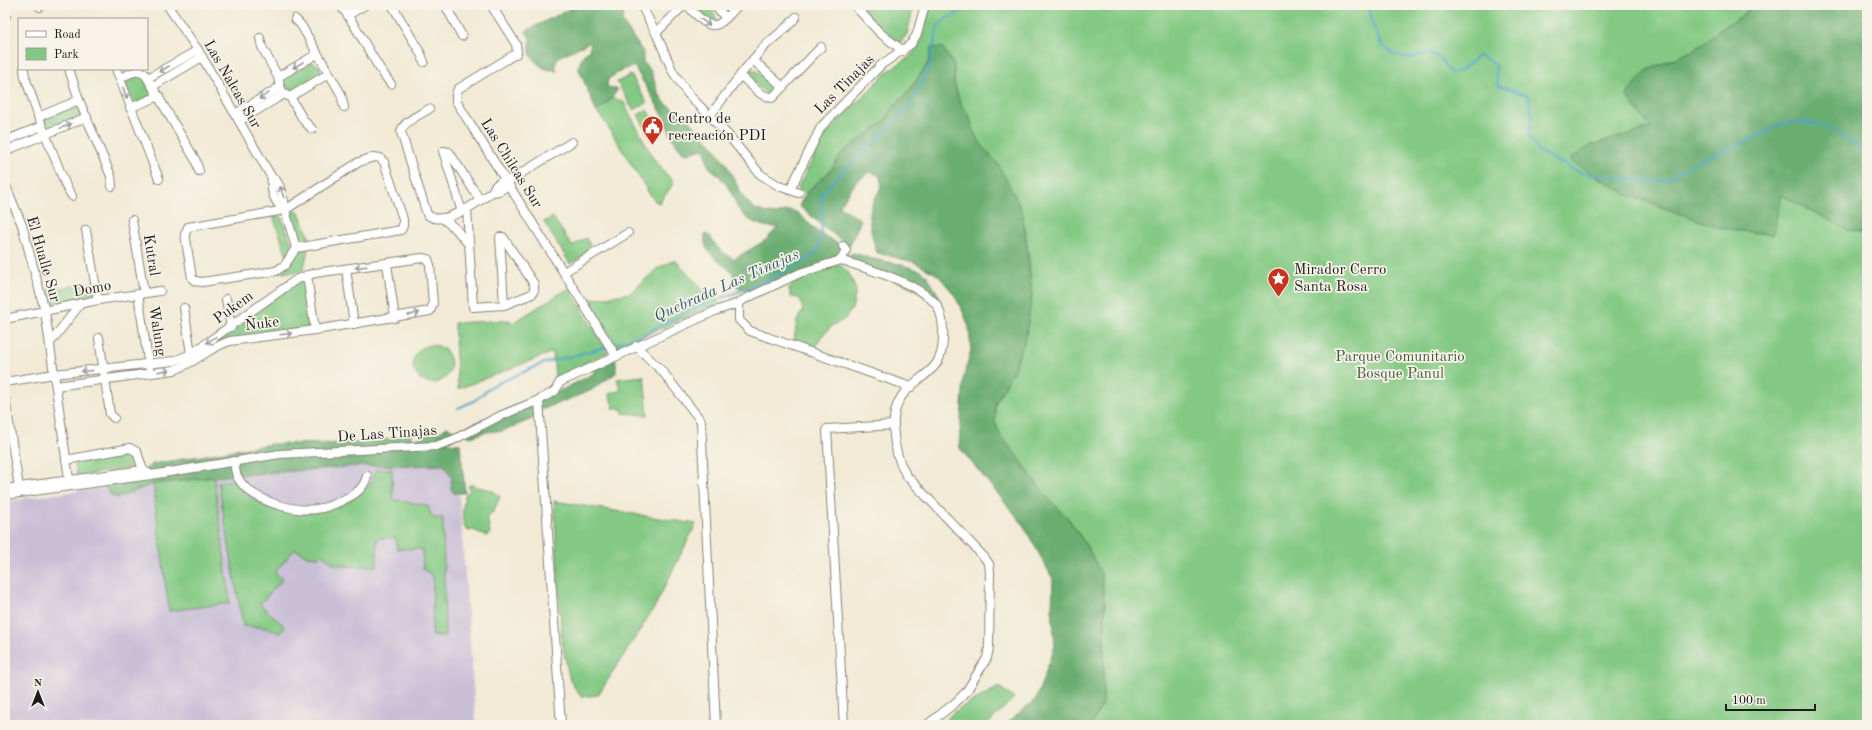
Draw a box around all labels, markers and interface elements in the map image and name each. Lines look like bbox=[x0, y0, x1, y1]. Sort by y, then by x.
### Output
legend bbox=[18, 18, 148, 70]
one-way arrow bbox=[699, 18, 710, 26]
text: Road bbox=[54, 29, 81, 41]
street label: Las Nalcas Sur bbox=[200, 38, 263, 132]
text: Park bbox=[54, 49, 79, 61]
street label: Las Tinajas bbox=[812, 52, 878, 118]
one-way arrow bbox=[292, 62, 304, 70]
one-way arrow bbox=[158, 65, 170, 73]
one-way arrow bbox=[122, 86, 129, 99]
one-way arrow bbox=[258, 93, 270, 101]
place label: Centro de recreación PDI bbox=[668, 112, 766, 144]
public building icon: Centro de recreación PDI bbox=[639, 114, 665, 147]
street label: Las Chilcas Sur bbox=[477, 116, 544, 211]
one-way arrow bbox=[60, 121, 72, 129]
one-way arrow bbox=[278, 186, 285, 199]
street label: El Hualle Sur bbox=[23, 215, 62, 304]
street label: Kutral bbox=[140, 233, 161, 277]
water label: Quebrada Las Tinajas bbox=[652, 246, 802, 325]
one-way arrow bbox=[355, 263, 368, 271]
place label: Mirador Cerro Santa Rosa bbox=[1294, 263, 1387, 295]
place icon: Mirador Cerro Santa Rosa bbox=[1266, 265, 1292, 298]
street label: Domo bbox=[72, 279, 113, 300]
street label: Pukem bbox=[211, 289, 256, 327]
street label: Walung bbox=[145, 305, 168, 357]
one-way arrow bbox=[407, 310, 420, 318]
street label: Ñuke bbox=[244, 312, 280, 334]
one-way arrow bbox=[279, 330, 292, 338]
one-way arrow bbox=[205, 336, 216, 344]
park label: Parque Comunitario Bosque Panul bbox=[1335, 350, 1465, 382]
one-way arrow bbox=[81, 367, 94, 375]
one-way arrow bbox=[157, 367, 170, 374]
street label: De Las Tinajas bbox=[337, 424, 437, 445]
north arrow bbox=[18, 672, 58, 712]
text: N bbox=[34, 678, 43, 689]
scale bar bbox=[1726, 686, 1815, 712]
text: 100 m bbox=[1732, 695, 1766, 707]

